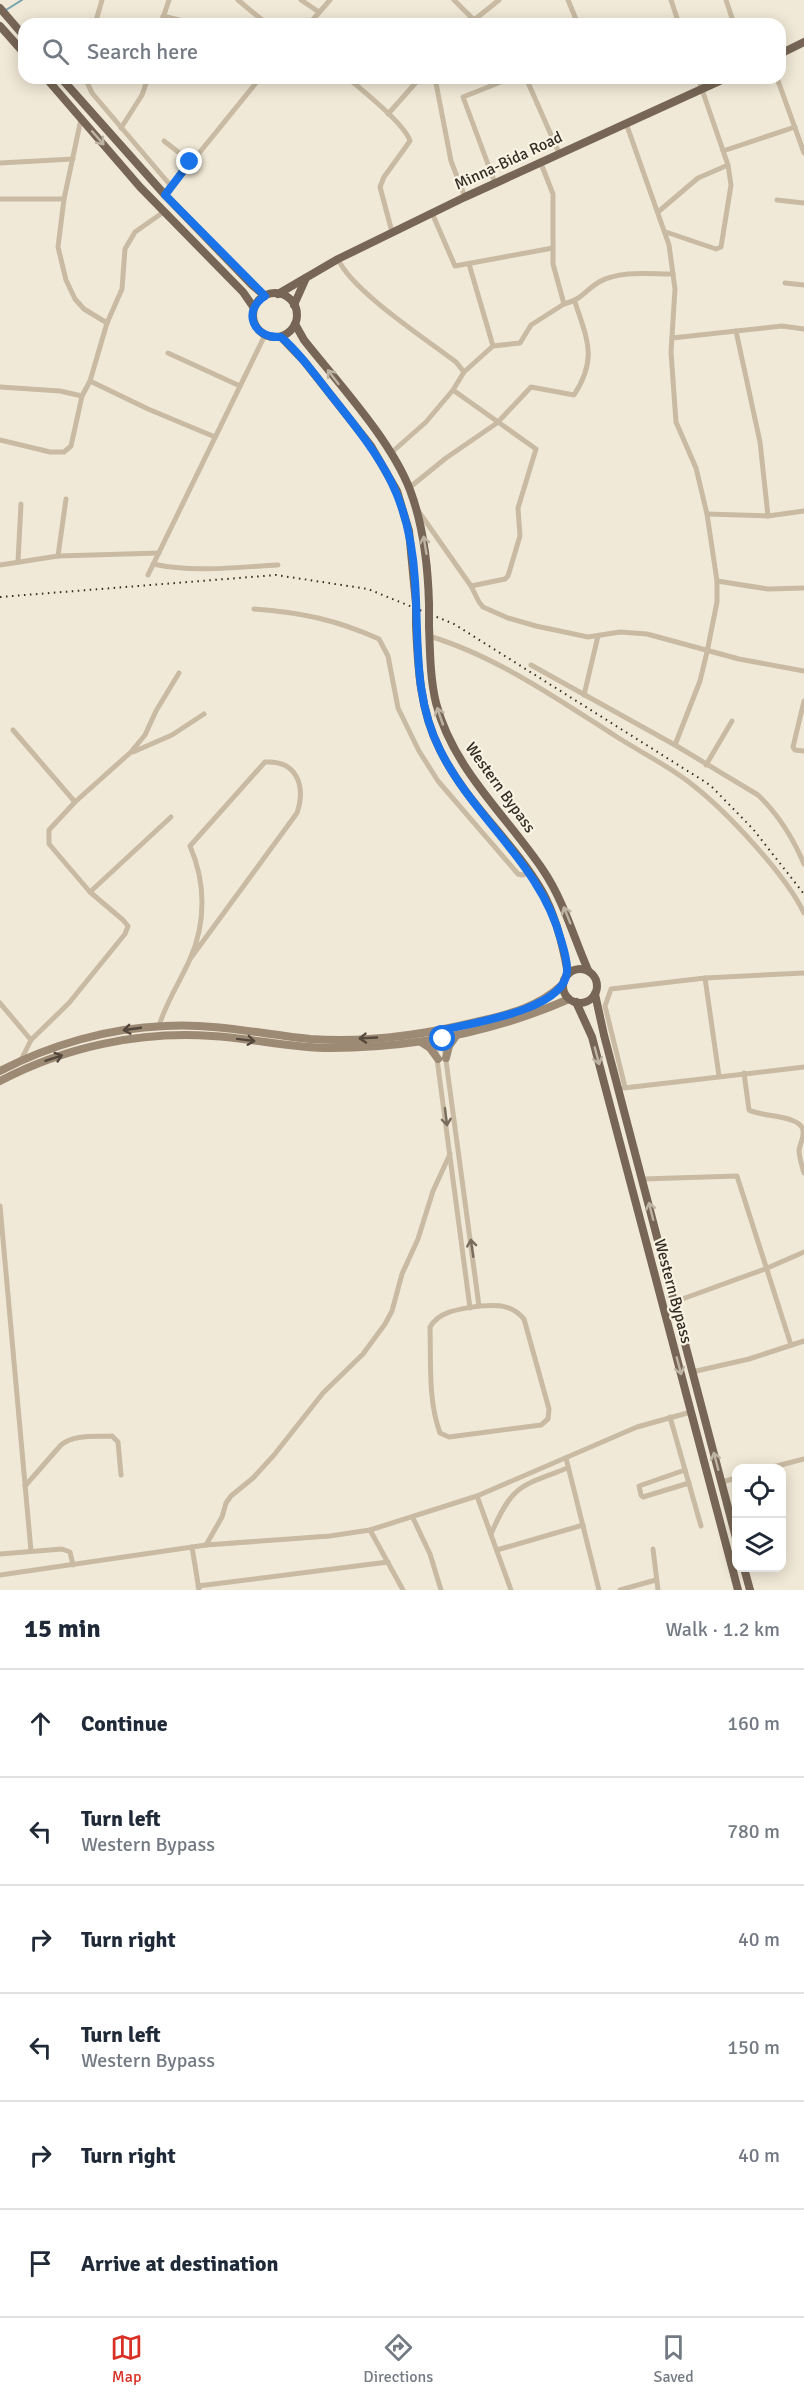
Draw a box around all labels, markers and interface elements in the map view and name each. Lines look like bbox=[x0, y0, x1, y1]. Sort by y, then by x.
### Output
search box bbox=[18, 18, 786, 84]
icon: search bbox=[39, 35, 72, 68]
text: Search here bbox=[87, 38, 198, 65]
street label: Minna-Bida Road bbox=[451, 127, 566, 195]
one-way arrow bbox=[91, 130, 105, 145]
route end bbox=[176, 148, 202, 174]
one-way arrow bbox=[326, 369, 339, 385]
one-way arrow bbox=[419, 536, 430, 556]
one-way arrow bbox=[434, 707, 445, 726]
street label: Western Bypass bbox=[461, 738, 540, 837]
one-way arrow bbox=[561, 907, 572, 925]
one-way arrow bbox=[122, 1024, 142, 1035]
route start bbox=[429, 1025, 455, 1051]
one-way arrow bbox=[358, 1033, 378, 1044]
one-way arrow bbox=[235, 1035, 255, 1046]
one-way arrow bbox=[592, 1046, 603, 1065]
one-way arrow bbox=[44, 1051, 63, 1062]
one-way arrow bbox=[440, 1107, 451, 1126]
one-way arrow bbox=[644, 1202, 656, 1221]
street label: Western Bypass bbox=[650, 1237, 697, 1346]
one-way arrow bbox=[466, 1239, 477, 1259]
one-way arrow bbox=[673, 1356, 685, 1375]
one-way arrow bbox=[710, 1452, 721, 1471]
map controls bbox=[732, 1464, 786, 1572]
button: locate bbox=[732, 1464, 786, 1518]
button: layers bbox=[732, 1518, 786, 1572]
text: 15 min bbox=[24, 1613, 101, 1645]
text: Walk · 1.2 km bbox=[666, 1617, 780, 1642]
icon: ahead bbox=[24, 1707, 57, 1740]
text: Continue bbox=[81, 1710, 168, 1737]
text: 160 m bbox=[727, 1711, 780, 1736]
text: Turn left bbox=[81, 1805, 161, 1832]
icon: left bbox=[24, 1815, 57, 1848]
text: 780 m bbox=[727, 1819, 780, 1844]
text: Western Bypass bbox=[81, 1832, 215, 1857]
icon: right bbox=[24, 1923, 57, 1956]
text: Turn right bbox=[81, 1926, 176, 1953]
text: 40 m bbox=[738, 1927, 780, 1952]
text: Turn left bbox=[81, 2021, 161, 2048]
icon: left bbox=[24, 2031, 57, 2064]
text: 150 m bbox=[727, 2035, 780, 2060]
text: Western Bypass bbox=[81, 2048, 215, 2073]
icon: right bbox=[24, 2139, 57, 2172]
text: Turn right bbox=[81, 2142, 176, 2169]
text: 40 m bbox=[738, 2143, 780, 2168]
icon: arrive bbox=[24, 2247, 57, 2280]
text: Arrive at destination bbox=[81, 2250, 278, 2277]
tab: Map bbox=[110, 2331, 143, 2387]
tab: Directions bbox=[363, 2331, 433, 2387]
tab: Saved bbox=[654, 2331, 694, 2387]

